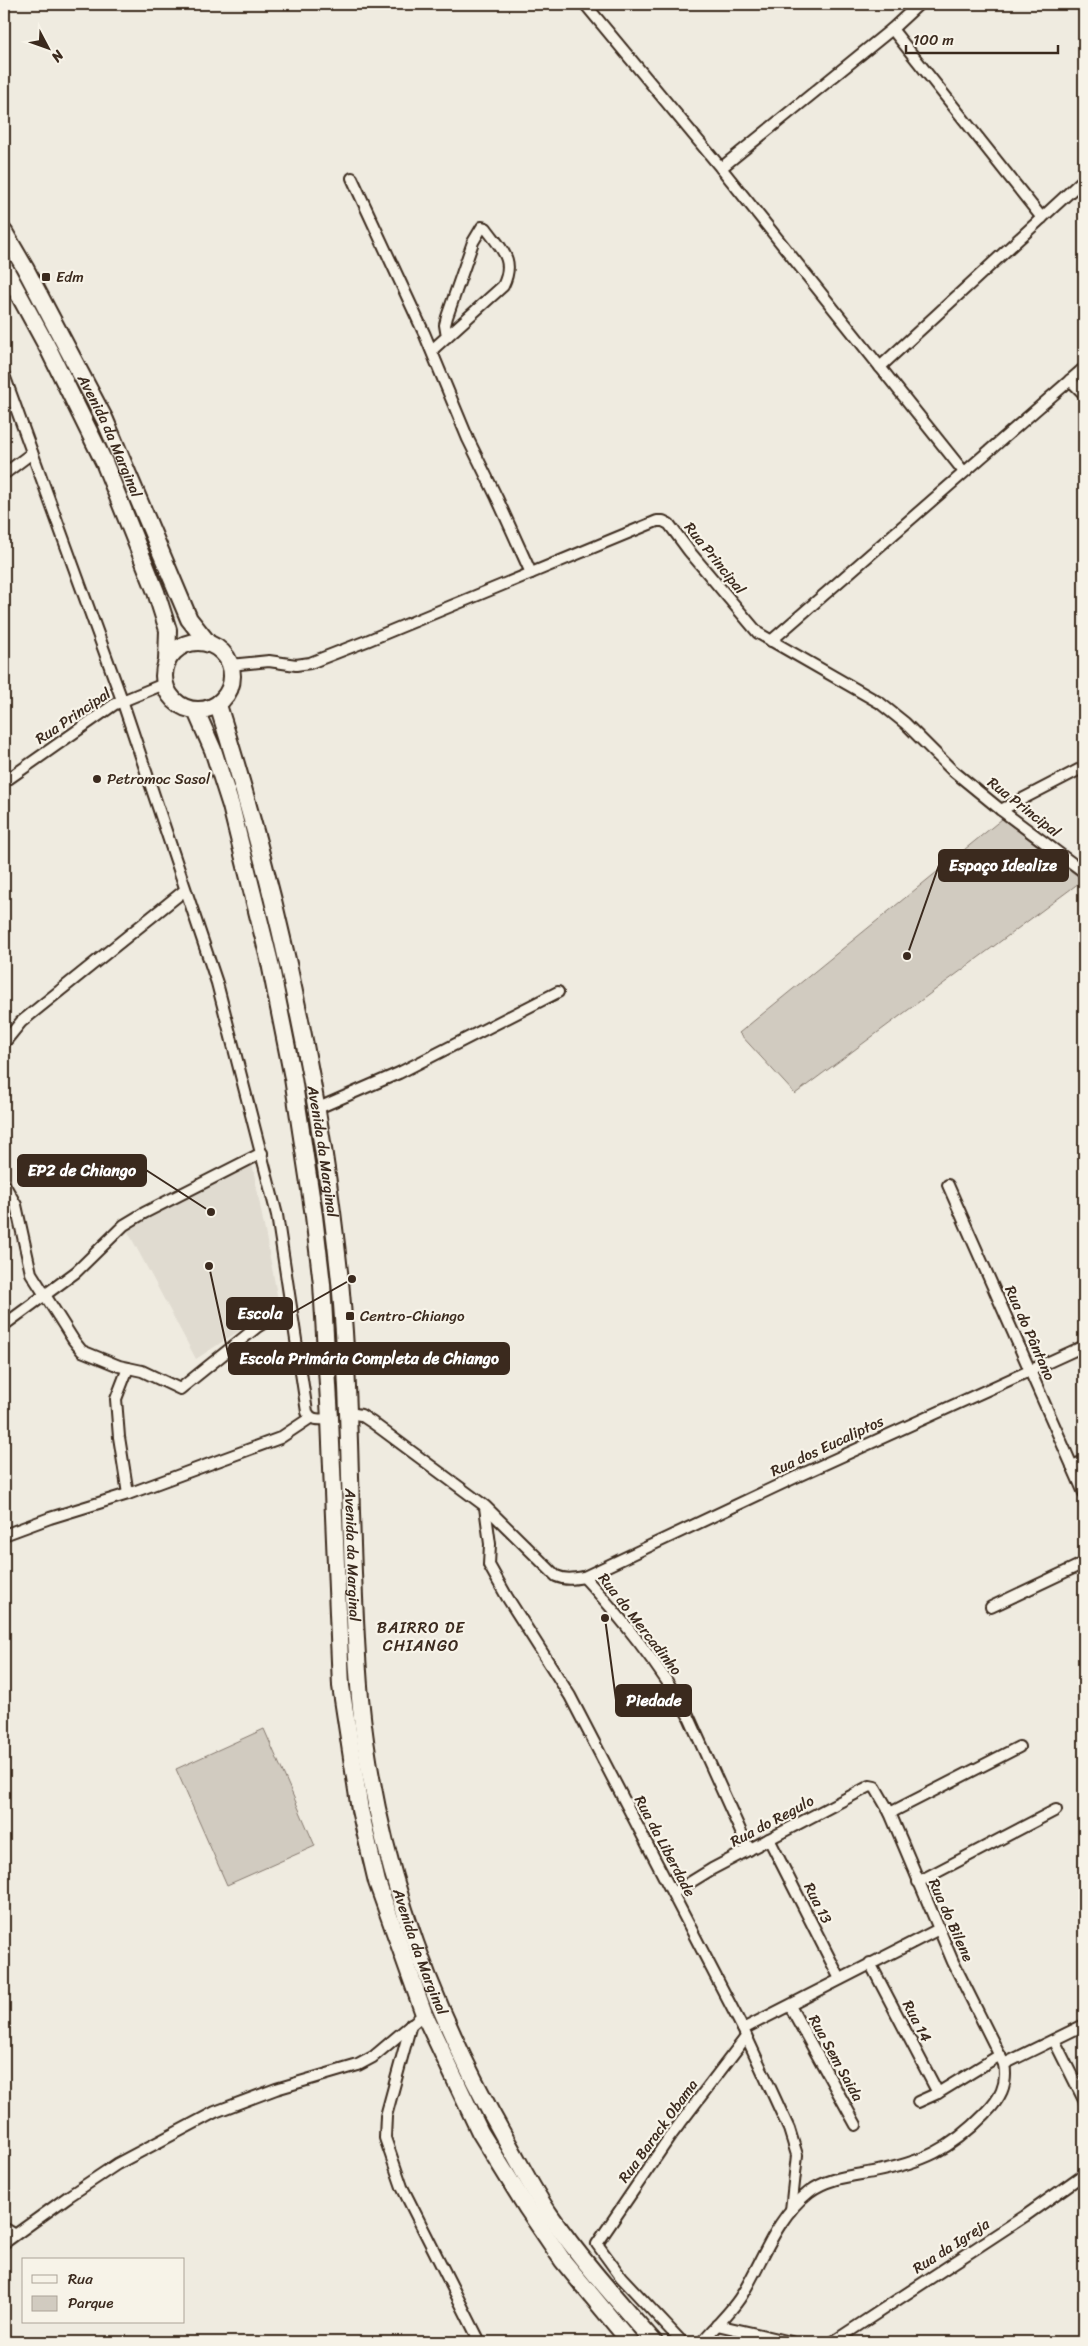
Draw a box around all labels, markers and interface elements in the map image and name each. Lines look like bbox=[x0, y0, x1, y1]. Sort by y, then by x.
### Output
north arrow bbox=[22, 22, 72, 72]
scale bar bbox=[906, 22, 1058, 54]
text: 100 m bbox=[913, 27, 954, 53]
text: N bbox=[45, 44, 71, 68]
place label: Edm bbox=[56, 264, 84, 290]
marker: Edm bbox=[40, 271, 52, 283]
street label: Avenida da Marginal bbox=[70, 369, 150, 502]
street label: Rua Principal bbox=[677, 516, 753, 601]
street label: Rua Principal bbox=[30, 680, 117, 751]
place label: Petromoc Sasol bbox=[107, 766, 211, 792]
street label: Rua Principal bbox=[982, 770, 1067, 845]
marker: Petromoc Sasol bbox=[91, 773, 103, 785]
callout: Espaço Idealize bbox=[939, 850, 1068, 881]
text: Espaço Idealize bbox=[949, 851, 1057, 880]
street label: Avenida da Marginal bbox=[300, 1082, 346, 1220]
callout: EP2 de Chiango bbox=[18, 1155, 146, 1186]
text: EP2 de Chiango bbox=[28, 1156, 137, 1185]
street label: Rua do Pântano bbox=[997, 1281, 1063, 1385]
callout: Escola bbox=[227, 1298, 292, 1329]
text: Escola bbox=[238, 1299, 283, 1328]
place label: Centro-Chiango bbox=[360, 1303, 465, 1329]
marker: Centro-Chiango bbox=[344, 1310, 356, 1322]
callout: Escola Primária Completa de Chiango bbox=[229, 1343, 509, 1374]
text: Escola Primária Completa de Chiango bbox=[239, 1344, 499, 1373]
street label: Rua dos Eucaliptos bbox=[766, 1408, 888, 1484]
street label: Avenida da Marginal bbox=[337, 1487, 368, 1623]
street label: Rua do Mercadinho bbox=[591, 1567, 689, 1681]
district label: BAIRRO DE CHIANGO bbox=[377, 1613, 465, 1660]
callout: Piedade bbox=[616, 1685, 691, 1716]
text: Piedade bbox=[626, 1686, 683, 1715]
street label: Rua do Regulo bbox=[725, 1788, 819, 1854]
street label: Rua da Liberdade bbox=[627, 1790, 703, 1902]
street label: Rua do Bilene bbox=[921, 1874, 981, 1966]
street label: Rua 13 bbox=[797, 1878, 839, 1928]
street label: Avenida da Marginal bbox=[385, 1884, 456, 2020]
street label: Rua 14 bbox=[895, 1995, 939, 2047]
street label: Rua Sem Saida bbox=[801, 2010, 871, 2107]
street label: Rua Barack Obama bbox=[611, 2073, 705, 2189]
street label: Rua da Igreja bbox=[907, 2211, 995, 2281]
legend bbox=[22, 2258, 185, 2324]
text: Rua bbox=[68, 2266, 93, 2292]
text: Parque bbox=[68, 2290, 113, 2316]

